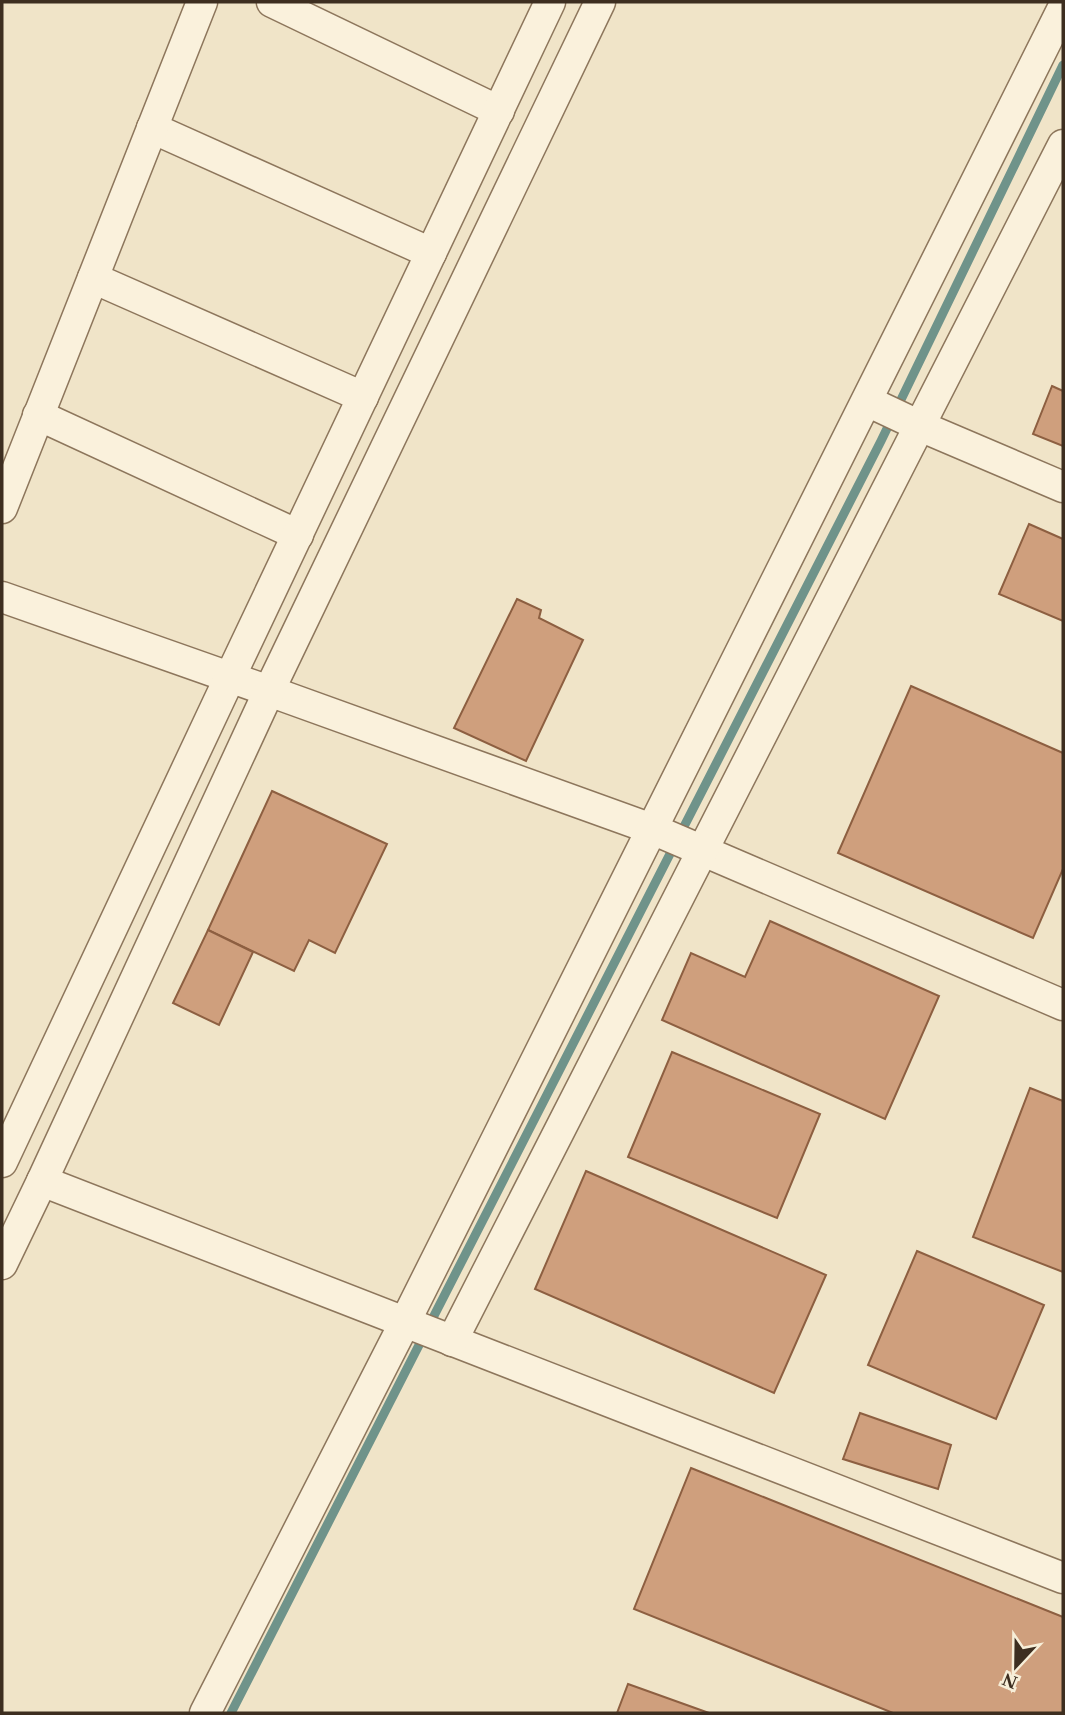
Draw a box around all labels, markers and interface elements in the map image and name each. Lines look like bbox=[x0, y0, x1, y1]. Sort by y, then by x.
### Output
north arrow bbox=[981, 1631, 1051, 1701]
text: N bbox=[999, 1669, 1020, 1694]

